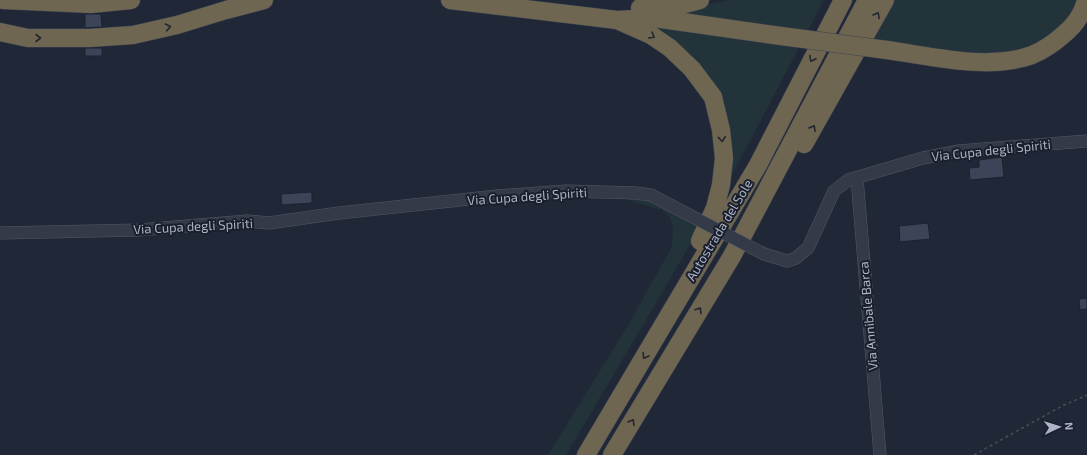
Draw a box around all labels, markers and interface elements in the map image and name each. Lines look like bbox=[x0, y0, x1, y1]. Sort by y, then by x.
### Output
one-way arrow bbox=[872, 12, 879, 19]
one-way arrow bbox=[164, 24, 171, 32]
one-way arrow bbox=[648, 32, 655, 39]
one-way arrow bbox=[35, 34, 41, 42]
one-way arrow bbox=[810, 55, 817, 63]
one-way arrow bbox=[809, 125, 816, 132]
one-way arrow bbox=[717, 136, 726, 142]
street label: Via Cupa degli Spiriti bbox=[931, 136, 1051, 164]
street label: Autostrada del Sole bbox=[682, 176, 756, 284]
street label: Via Cupa degli Spiriti bbox=[467, 184, 587, 208]
street label: Via Cupa degli Spiriti bbox=[133, 215, 253, 237]
street label: Via Annibale Barca bbox=[855, 261, 881, 371]
one-way arrow bbox=[694, 307, 701, 314]
one-way arrow bbox=[642, 352, 649, 359]
north arrow bbox=[1039, 407, 1079, 447]
one-way arrow bbox=[627, 419, 635, 426]
text: N bbox=[1063, 422, 1076, 431]

